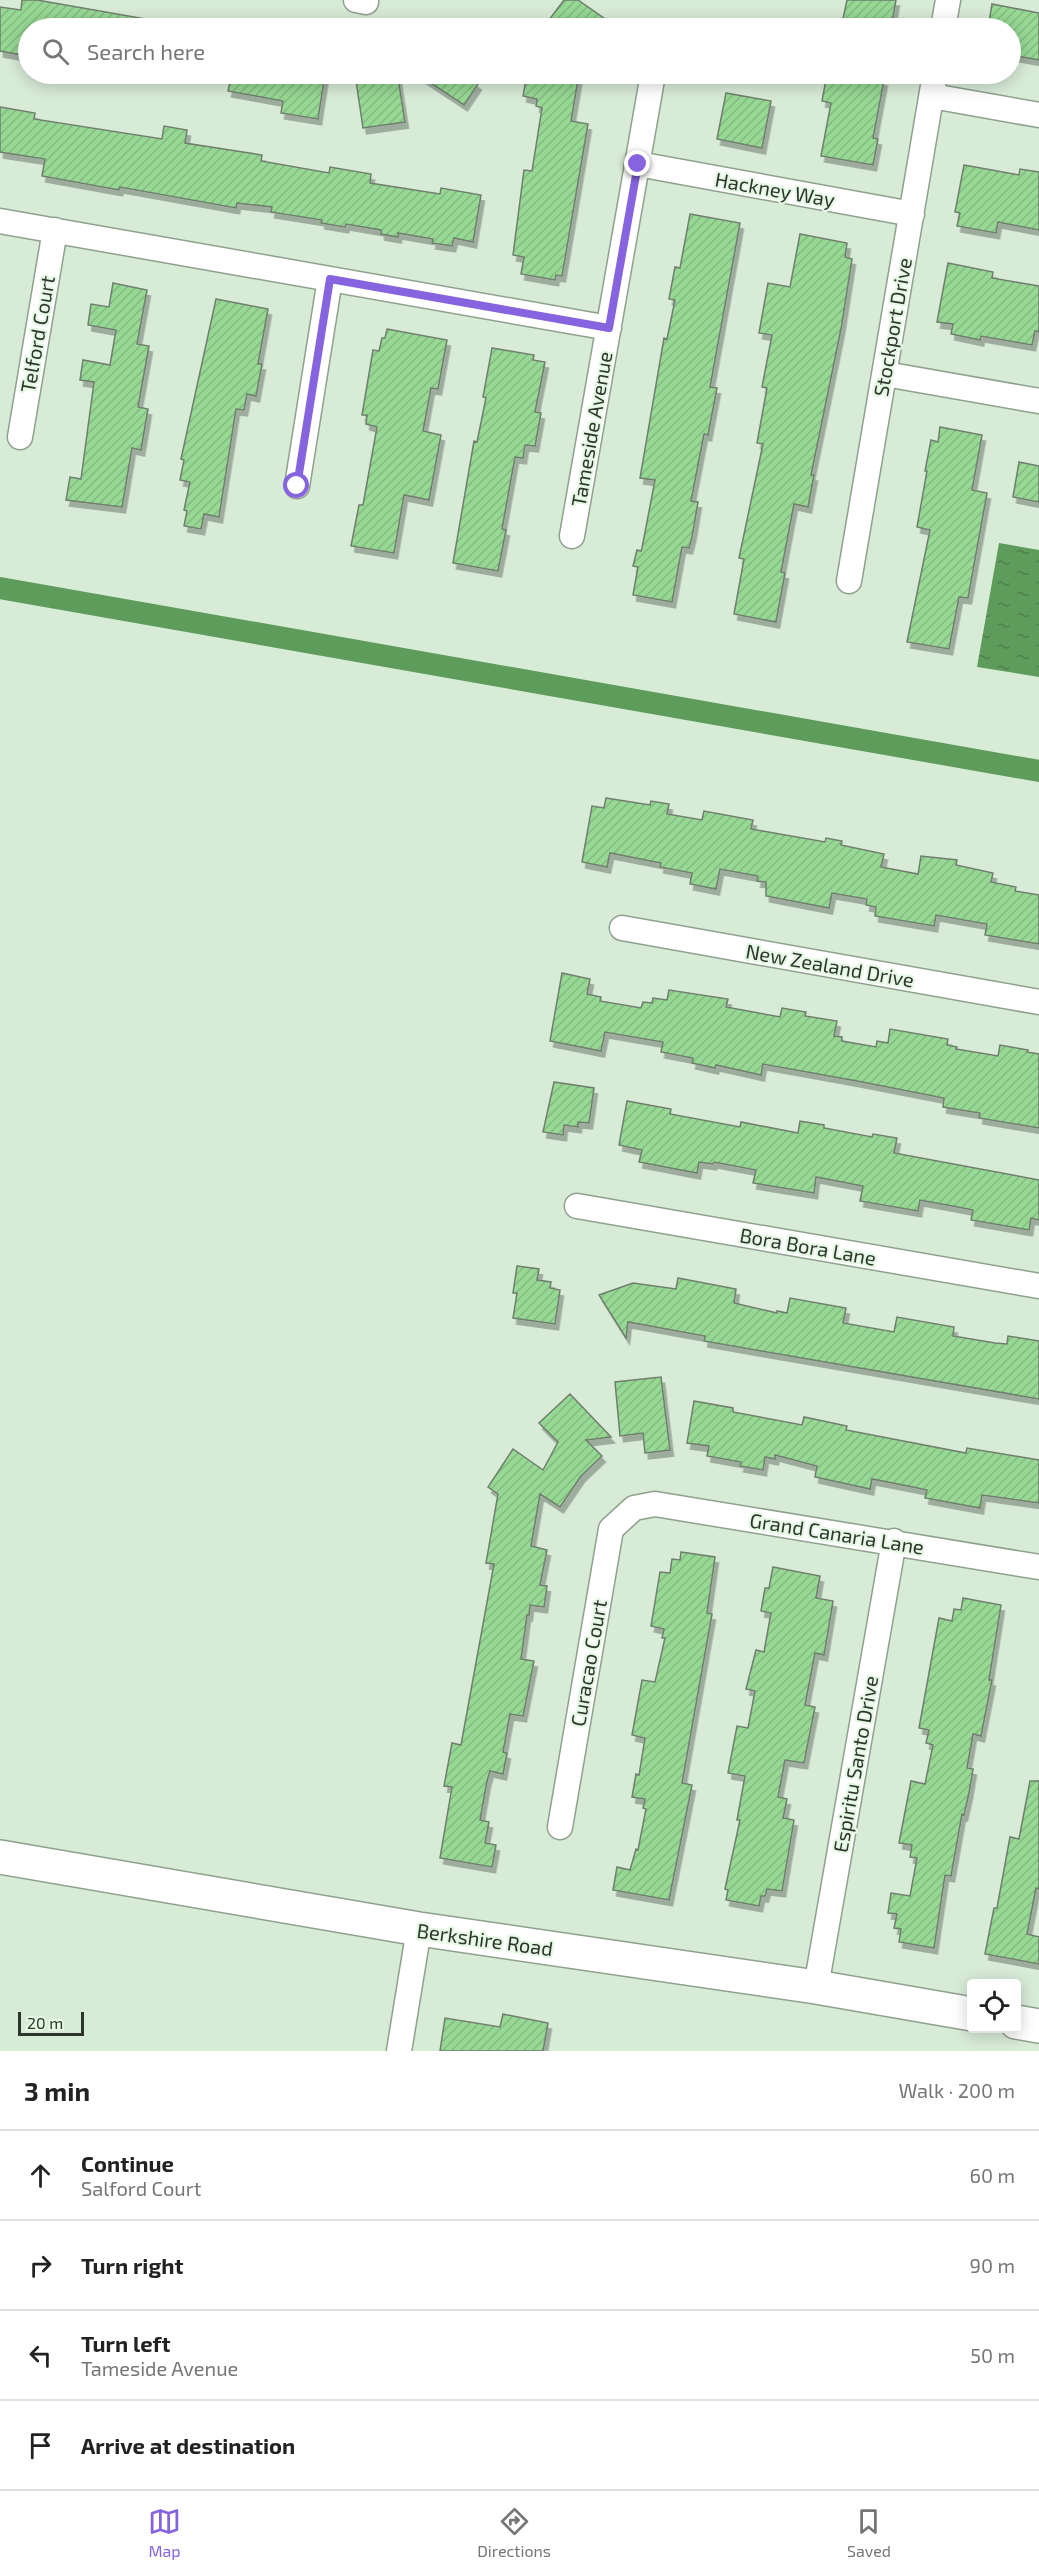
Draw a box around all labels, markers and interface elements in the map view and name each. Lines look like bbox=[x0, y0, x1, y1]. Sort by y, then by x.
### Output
search box bbox=[18, 18, 1021, 84]
icon: search bbox=[39, 35, 72, 68]
text: Search here bbox=[87, 38, 205, 64]
route end bbox=[624, 150, 650, 176]
street label: Hackney Way bbox=[713, 167, 837, 211]
street label: Stockport Drive bbox=[868, 256, 916, 398]
street label: Telford Court bbox=[15, 273, 59, 394]
street label: Tameside Avenue bbox=[566, 349, 616, 509]
route start bbox=[283, 472, 309, 498]
street label: New Zealand Drive bbox=[744, 938, 916, 992]
street label: Bora Bora Lane bbox=[738, 1222, 878, 1270]
street label: Grand Canaria Lane bbox=[748, 1507, 926, 1559]
street label: Curacao Court bbox=[565, 1597, 611, 1728]
street label: Espiritu Santo Drive bbox=[828, 1674, 882, 1854]
street label: Berkshire Road bbox=[415, 1918, 555, 1960]
map controls bbox=[967, 1979, 1021, 2033]
button: locate bbox=[967, 1979, 1021, 2033]
scale bar bbox=[18, 2009, 84, 2036]
text: 20 m bbox=[27, 2013, 63, 2032]
text: 3 min bbox=[24, 2075, 90, 2106]
text: Walk · 200 m bbox=[898, 2078, 1015, 2102]
text: Continue bbox=[81, 2150, 174, 2176]
icon: ahead bbox=[24, 2159, 57, 2192]
text: 60 m bbox=[970, 2163, 1015, 2187]
text: Salford Court bbox=[81, 2176, 201, 2200]
icon: right bbox=[24, 2249, 57, 2282]
text: Turn right bbox=[81, 2252, 183, 2278]
text: 90 m bbox=[970, 2253, 1015, 2277]
text: Turn left bbox=[81, 2330, 170, 2356]
icon: left bbox=[24, 2339, 57, 2372]
text: 50 m bbox=[970, 2343, 1015, 2367]
text: Tameside Avenue bbox=[81, 2356, 238, 2380]
icon: arrive bbox=[24, 2429, 57, 2462]
text: Arrive at destination bbox=[81, 2432, 295, 2458]
tab: Map bbox=[148, 2505, 181, 2560]
tab: Directions bbox=[477, 2505, 551, 2560]
tab: Saved bbox=[847, 2505, 891, 2560]

